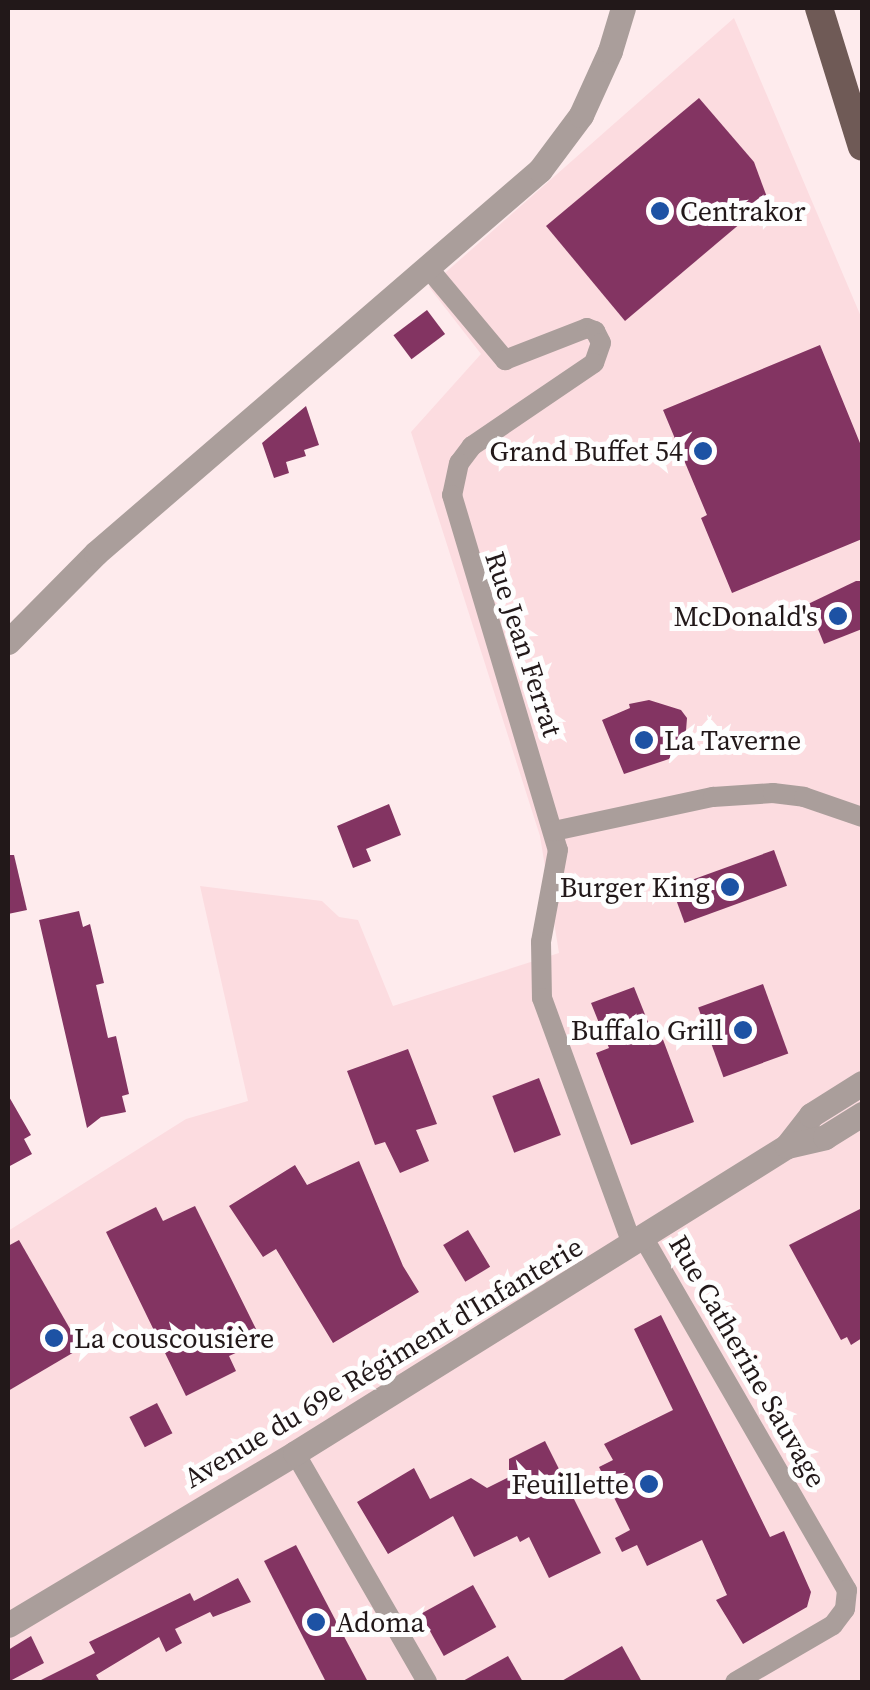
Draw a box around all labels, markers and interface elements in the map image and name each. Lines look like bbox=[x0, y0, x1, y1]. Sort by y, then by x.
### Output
place label: Centrakor bbox=[680, 194, 806, 228]
marker: Centrakor bbox=[649, 200, 671, 222]
place label: Grand Buffet 54 bbox=[490, 434, 683, 468]
marker: Grand Buffet 54 bbox=[692, 440, 714, 462]
street label: Rue Jean Ferrat bbox=[478, 547, 570, 741]
place label: McDonald's bbox=[673, 599, 818, 633]
marker: McDonald's bbox=[827, 605, 849, 627]
place label: La Taverne bbox=[664, 723, 802, 757]
marker: La Taverne bbox=[633, 729, 655, 751]
place label: Burger King bbox=[560, 870, 710, 904]
marker: Burger King bbox=[719, 876, 741, 898]
place label: Buffalo Grill bbox=[571, 1013, 723, 1047]
marker: Buffalo Grill bbox=[732, 1019, 754, 1041]
street label: Avenue du 69e Régiment d'Infanterie bbox=[178, 1229, 588, 1495]
street label: Rue Catherine Sauvage bbox=[662, 1229, 834, 1493]
place label: La couscousière bbox=[74, 1321, 274, 1355]
marker: La couscousière bbox=[43, 1327, 65, 1349]
place label: Feuillette bbox=[511, 1467, 629, 1501]
marker: Feuillette bbox=[638, 1473, 660, 1495]
place label: Adoma bbox=[336, 1605, 425, 1639]
marker: Adoma bbox=[305, 1611, 327, 1633]

